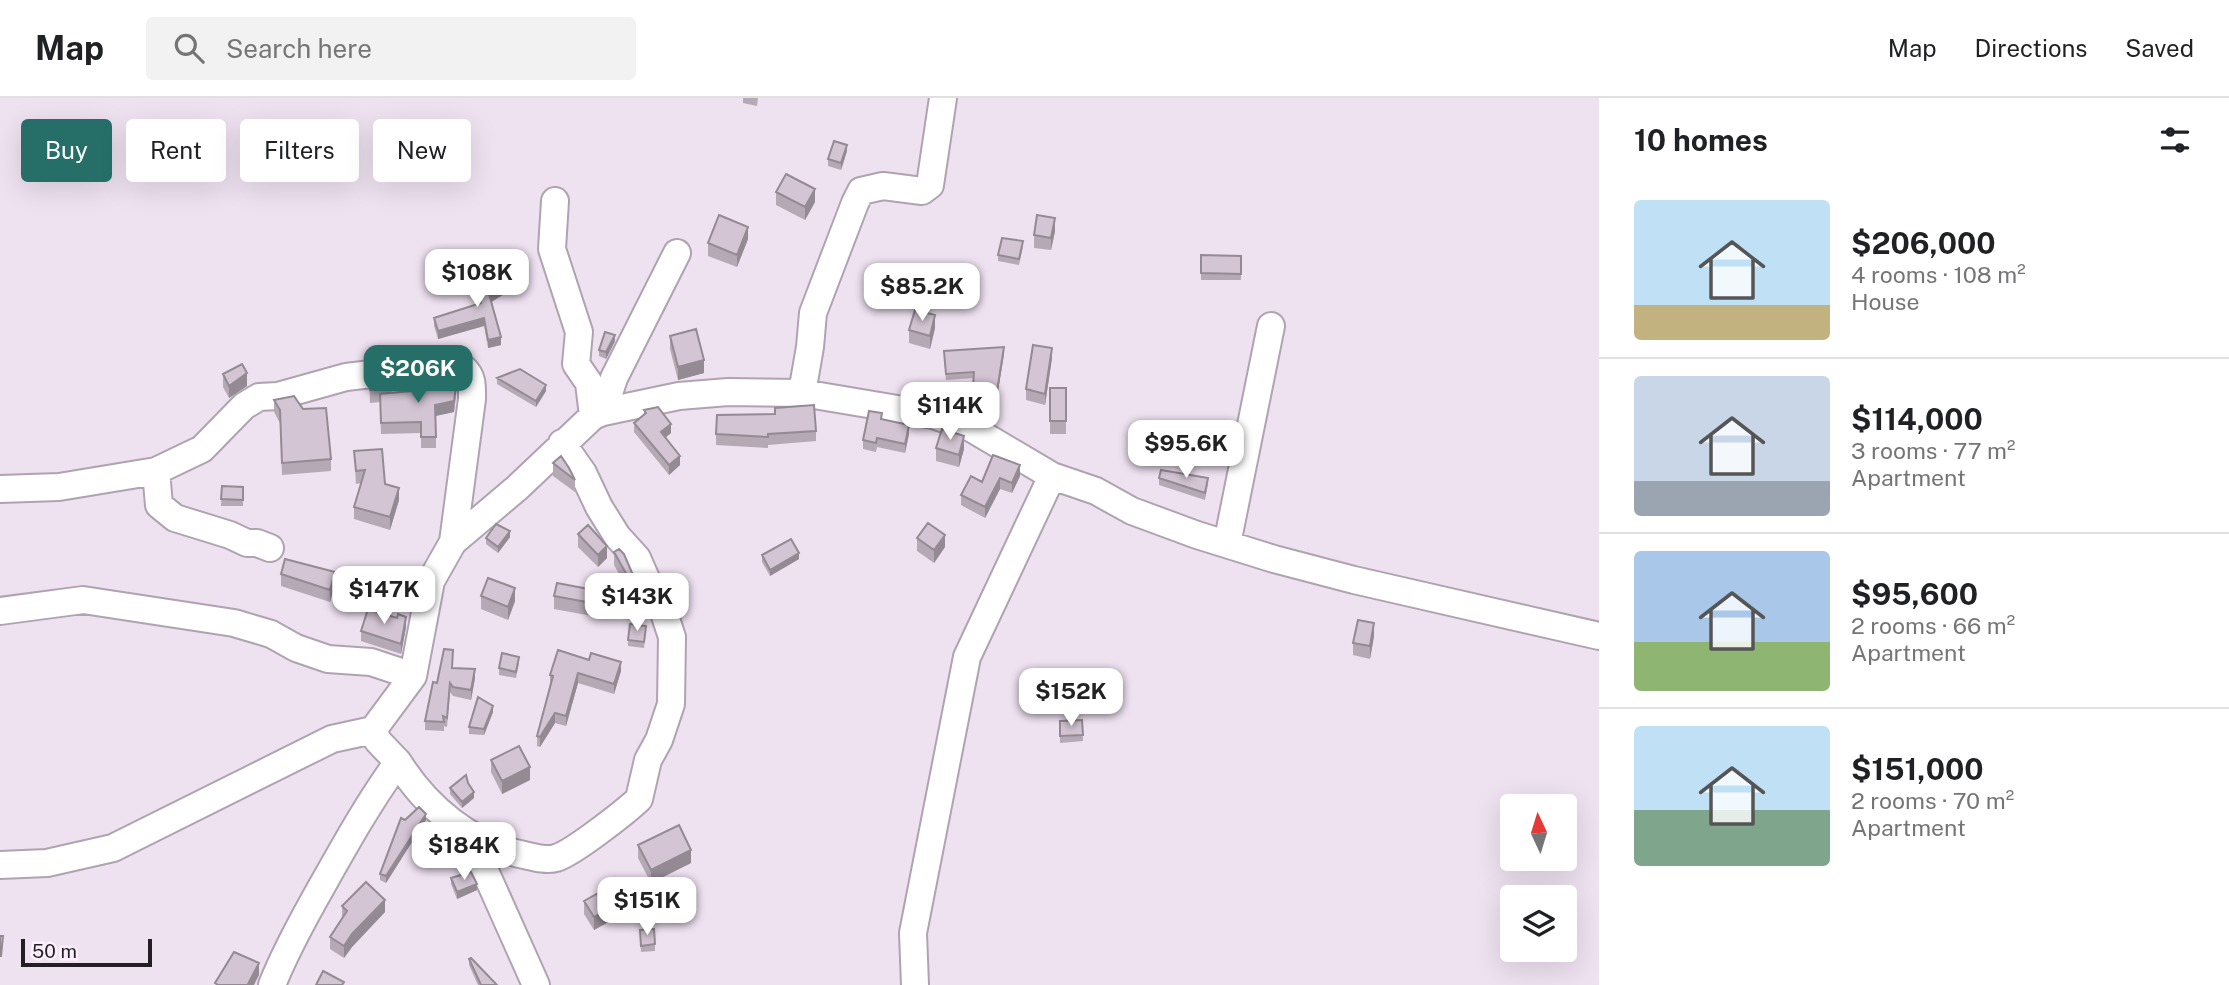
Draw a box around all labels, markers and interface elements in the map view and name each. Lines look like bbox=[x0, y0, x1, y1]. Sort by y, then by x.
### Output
search box bbox=[146, 17, 636, 80]
text: Map bbox=[35, 29, 104, 67]
icon: search bbox=[170, 29, 208, 67]
text: Search here bbox=[226, 33, 372, 64]
text: Map bbox=[1888, 34, 1937, 62]
text: Directions bbox=[1975, 34, 2087, 62]
text: Saved bbox=[2125, 34, 2194, 62]
chip: Buy bbox=[21, 119, 112, 182]
chip: Rent bbox=[126, 119, 226, 182]
chip: Filters bbox=[240, 119, 359, 182]
chip: New bbox=[373, 119, 471, 182]
icon: filters bbox=[2156, 121, 2194, 159]
text: 10 homes bbox=[1634, 122, 1768, 158]
text: $206,000 bbox=[1851, 225, 1996, 261]
icon: home bbox=[1690, 228, 1774, 312]
pin: $108K bbox=[428, 250, 526, 309]
text: $108K bbox=[441, 258, 513, 285]
text: 4 rooms · 108 m² bbox=[1851, 261, 2026, 288]
pin: $85.2K bbox=[865, 264, 979, 323]
text: $85.2K bbox=[880, 272, 964, 299]
text: House bbox=[1851, 288, 1919, 315]
pin: $206K bbox=[369, 345, 467, 405]
text: $206K bbox=[380, 354, 456, 381]
pin: $114K bbox=[901, 382, 999, 442]
text: $114K bbox=[917, 391, 983, 418]
text: $114,000 bbox=[1851, 401, 1983, 437]
icon: home bbox=[1690, 404, 1774, 488]
pin: $95.6K bbox=[1129, 420, 1243, 480]
text: $95.6K bbox=[1144, 429, 1228, 456]
text: 3 rooms · 77 m² bbox=[1851, 437, 2015, 464]
text: Apartment bbox=[1851, 464, 1966, 491]
pin: $147K bbox=[335, 566, 433, 626]
pin: $143K bbox=[588, 574, 686, 633]
text: $147K bbox=[348, 575, 420, 602]
text: $95,600 bbox=[1851, 576, 1978, 612]
icon: home bbox=[1690, 579, 1774, 663]
text: $143K bbox=[601, 582, 673, 609]
text: 2 rooms · 66 m² bbox=[1851, 612, 2015, 639]
text: Apartment bbox=[1851, 639, 1966, 666]
pin: $152K bbox=[1022, 668, 1120, 728]
text: $152K bbox=[1035, 677, 1107, 704]
text: $151,000 bbox=[1851, 751, 1983, 787]
icon: home bbox=[1690, 754, 1774, 838]
text: 2 rooms · 70 m² bbox=[1851, 787, 2014, 814]
north arrow bbox=[1500, 794, 1577, 872]
map controls bbox=[1500, 794, 1577, 962]
text: Apartment bbox=[1851, 814, 1966, 841]
pin: $184K bbox=[415, 822, 513, 882]
text: $184K bbox=[428, 831, 500, 858]
pin: $151K bbox=[598, 878, 696, 937]
button: layers bbox=[1500, 885, 1577, 962]
text: $151K bbox=[613, 886, 681, 913]
scale bar bbox=[21, 936, 152, 968]
text: 50 m bbox=[32, 940, 77, 962]

